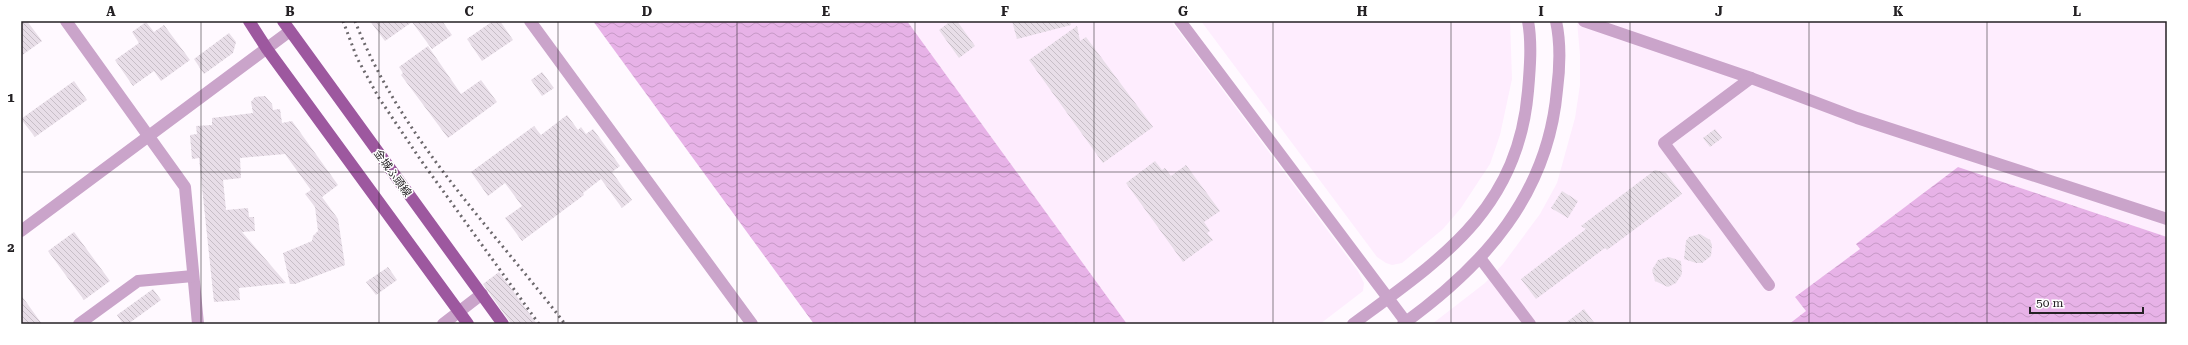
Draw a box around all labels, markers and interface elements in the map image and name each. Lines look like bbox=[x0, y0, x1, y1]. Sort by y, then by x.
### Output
text: A bbox=[106, 4, 116, 19]
text: B bbox=[285, 4, 295, 19]
text: C bbox=[464, 4, 474, 19]
text: D bbox=[642, 4, 652, 19]
text: E bbox=[822, 4, 830, 19]
text: F bbox=[1001, 4, 1009, 19]
text: G bbox=[1178, 4, 1188, 19]
text: H bbox=[1357, 4, 1368, 19]
text: I bbox=[1538, 4, 1544, 19]
text: J bbox=[1715, 4, 1723, 19]
text: K bbox=[1893, 4, 1904, 19]
text: L bbox=[2073, 4, 2081, 19]
text: 1 bbox=[7, 90, 15, 105]
street label: 金城ふ頭線 bbox=[371, 147, 414, 199]
text: 2 bbox=[7, 240, 15, 255]
scale bar bbox=[2030, 289, 2143, 315]
text: 50 m bbox=[2036, 296, 2063, 310]

